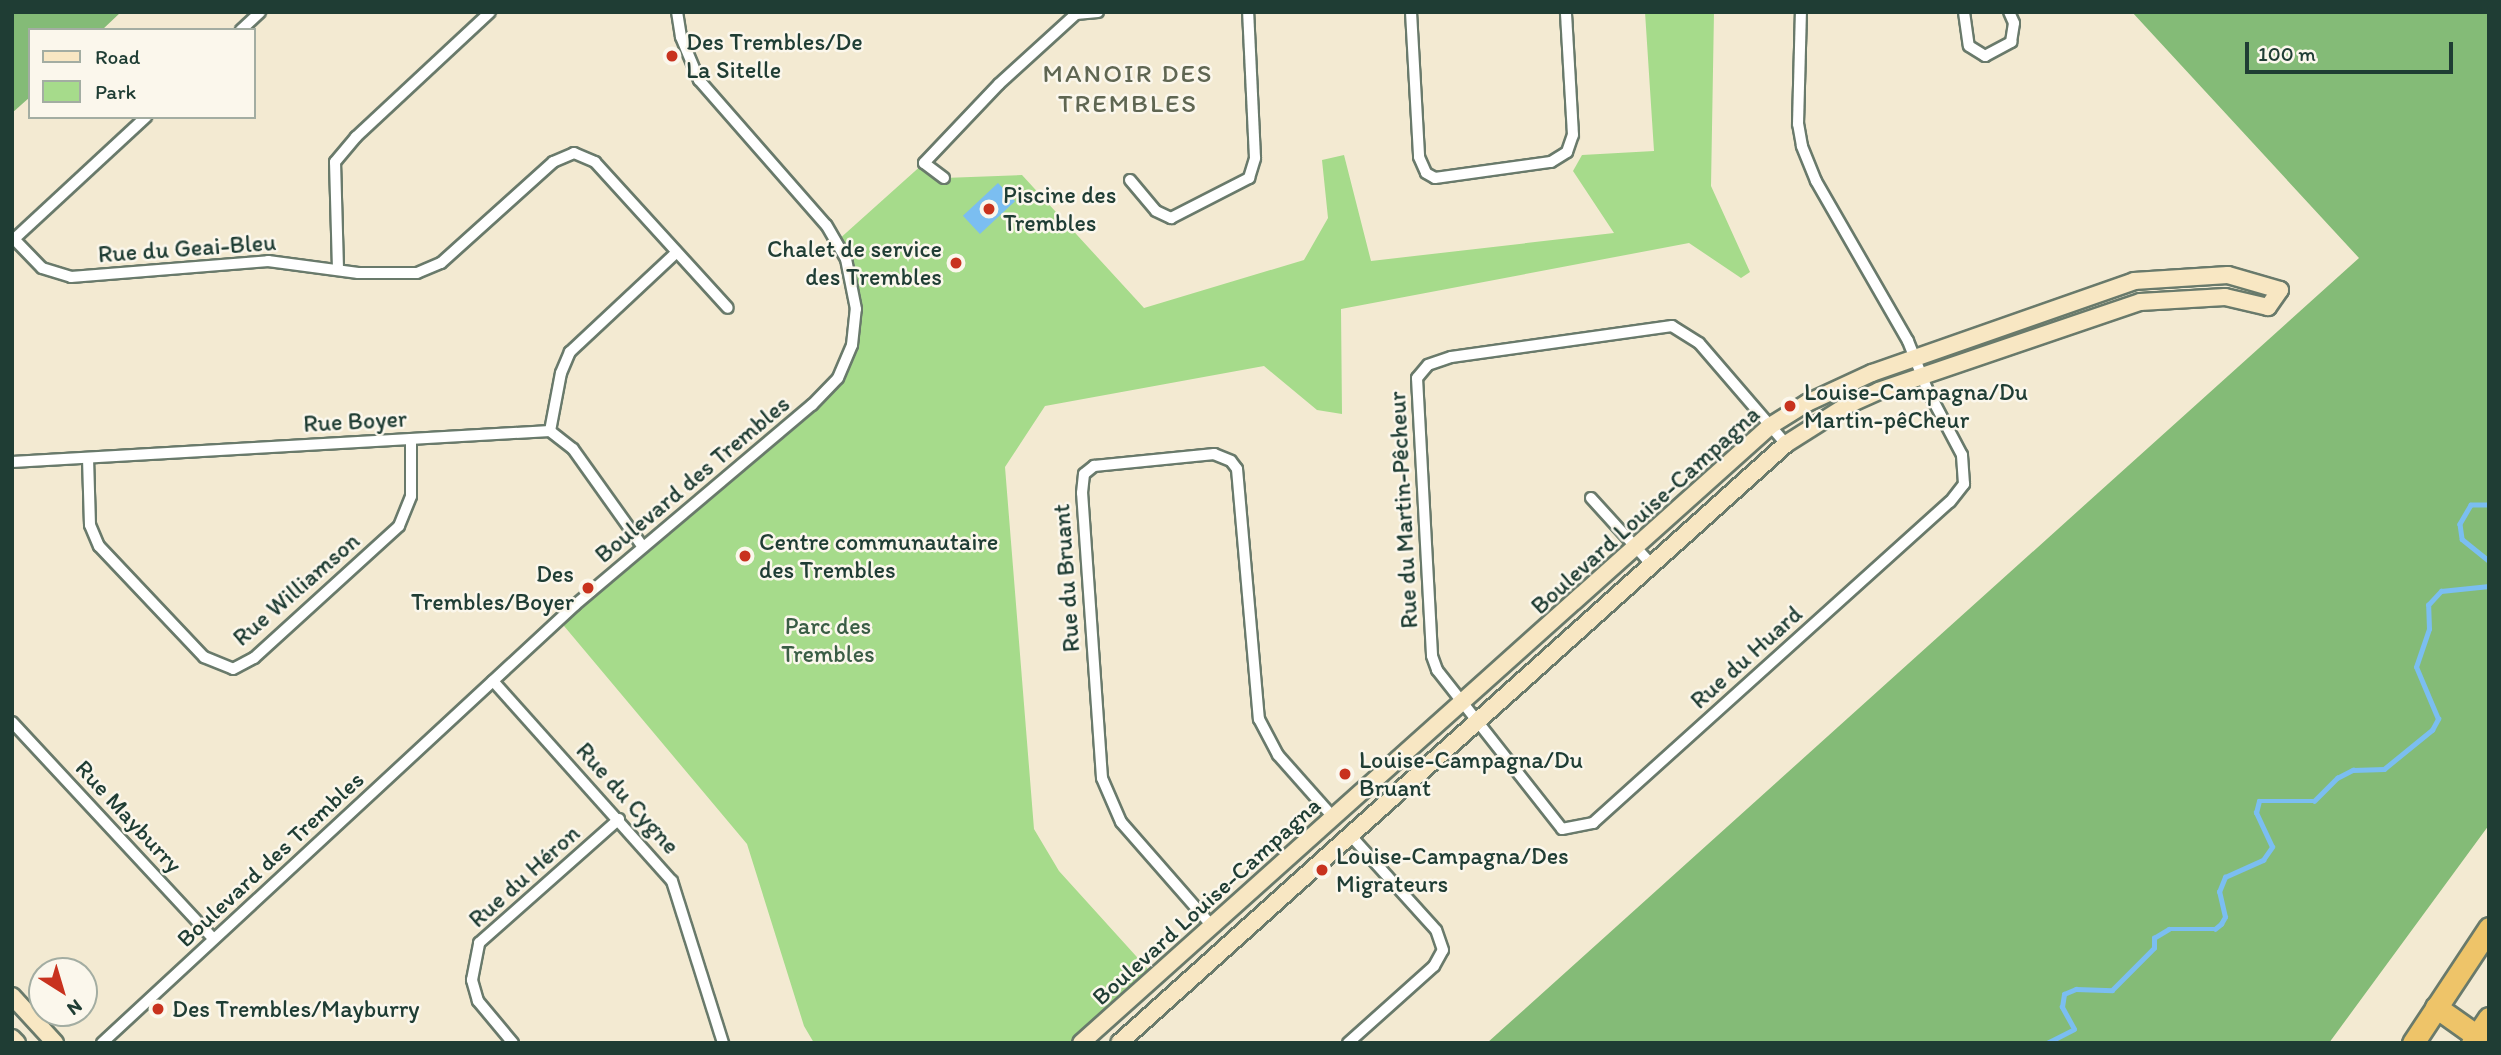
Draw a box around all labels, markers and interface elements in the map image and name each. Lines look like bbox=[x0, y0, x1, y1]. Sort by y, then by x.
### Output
legend bbox=[28, 28, 256, 119]
place label: Des Trembles/De La Sitelle bbox=[686, 28, 860, 84]
scale bar bbox=[2249, 28, 2457, 72]
text: 100 m bbox=[2258, 41, 2316, 66]
text: Road bbox=[95, 44, 140, 69]
marker: Des Trembles/De La Sitelle bbox=[664, 48, 680, 64]
district label: MANOIR DES TREMBLES bbox=[1044, 58, 1212, 119]
text: Park bbox=[95, 79, 136, 104]
place label: Piscine des Trembles bbox=[1003, 181, 1116, 237]
marker: Piscine des Trembles bbox=[981, 201, 997, 217]
street label: Rue du Geai-Bleu bbox=[97, 227, 277, 269]
place label: Chalet de service des Trembles bbox=[767, 235, 942, 291]
marker: Chalet de service des Trembles bbox=[948, 255, 964, 271]
place label: Louise-Campagna/Du Martin-pêCheur bbox=[1804, 378, 2028, 434]
street label: Boulevard des Trembles bbox=[589, 389, 795, 569]
street label: Rue du Martin-Pêcheur bbox=[1382, 391, 1424, 629]
marker: Louise-Campagna/Du Martin-pêCheur bbox=[1782, 398, 1798, 414]
street label: Boulevard Louise-Campagna bbox=[1525, 400, 1765, 620]
street label: Rue Boyer bbox=[302, 404, 408, 438]
street label: Rue du Bruant bbox=[1046, 503, 1086, 653]
street label: Rue Williamson bbox=[226, 526, 366, 652]
place label: Centre communautaire des Trembles bbox=[759, 528, 998, 584]
marker: Centre communautaire des Trembles bbox=[737, 548, 753, 564]
place label: Des Trembles/Boyer bbox=[411, 560, 574, 616]
marker: Des Trembles/Boyer bbox=[580, 580, 596, 596]
street label: Rue du Huard bbox=[1684, 599, 1808, 715]
park label: Parc des Trembles bbox=[781, 612, 875, 668]
street label: Rue du Cygne bbox=[570, 736, 686, 860]
place label: Louise-Campagna/Du Bruant bbox=[1359, 746, 1583, 802]
street label: Rue Mayburry bbox=[70, 754, 188, 878]
street label: Boulevard des Trembles bbox=[171, 765, 369, 953]
marker: Louise-Campagna/Du Bruant bbox=[1337, 766, 1353, 782]
street label: Boulevard Louise-Campagna bbox=[1086, 791, 1326, 1011]
street label: Rue du Héron bbox=[463, 819, 585, 933]
place label: Louise-Campagna/Des Migrateurs bbox=[1336, 842, 1569, 898]
marker: Louise-Campagna/Des Migrateurs bbox=[1314, 862, 1330, 878]
north arrow bbox=[28, 957, 98, 1027]
text: N bbox=[63, 995, 87, 1021]
place label: Des Trembles/Mayburry bbox=[172, 995, 417, 1023]
marker: Des Trembles/Mayburry bbox=[150, 1001, 166, 1017]

